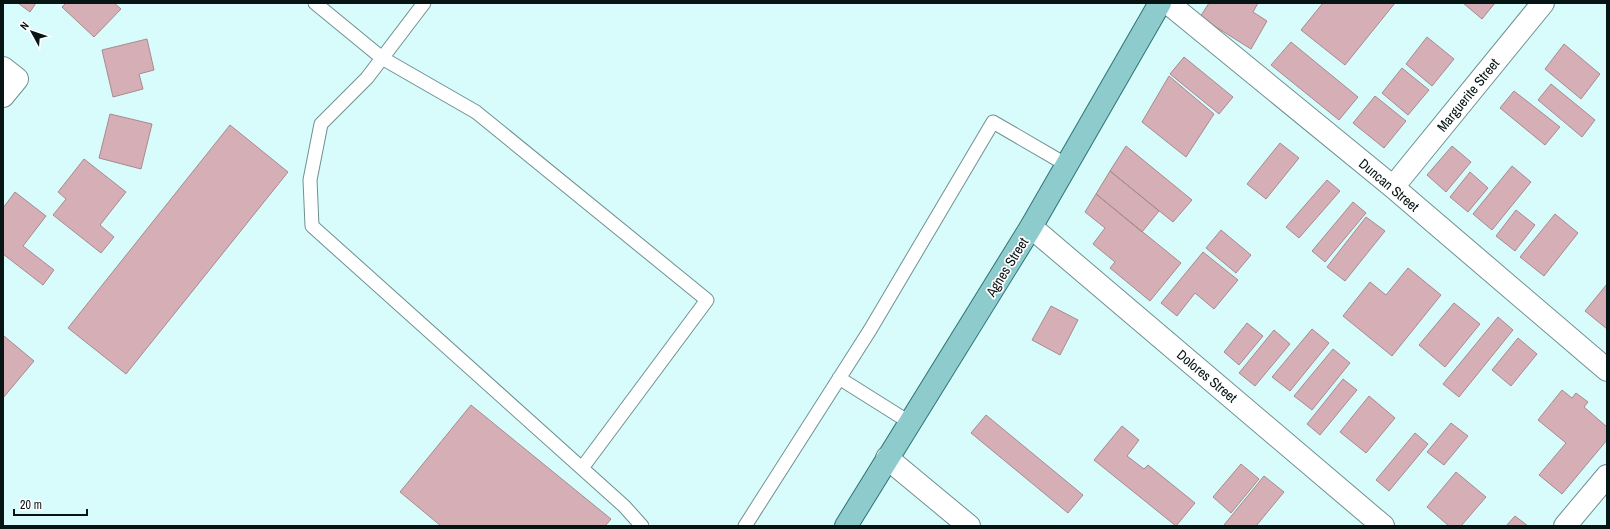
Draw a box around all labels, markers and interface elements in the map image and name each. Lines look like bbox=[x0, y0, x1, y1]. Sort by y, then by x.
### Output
north arrow bbox=[12, 12, 52, 52]
text: N bbox=[17, 19, 32, 33]
street label: Marguerite Street bbox=[1433, 55, 1503, 135]
street label: Duncan Street bbox=[1355, 155, 1423, 215]
street label: Agnes Street bbox=[981, 234, 1032, 301]
street label: Dolores Street bbox=[1173, 346, 1241, 406]
scale bar bbox=[14, 491, 87, 517]
text: 20 m bbox=[20, 497, 42, 513]

